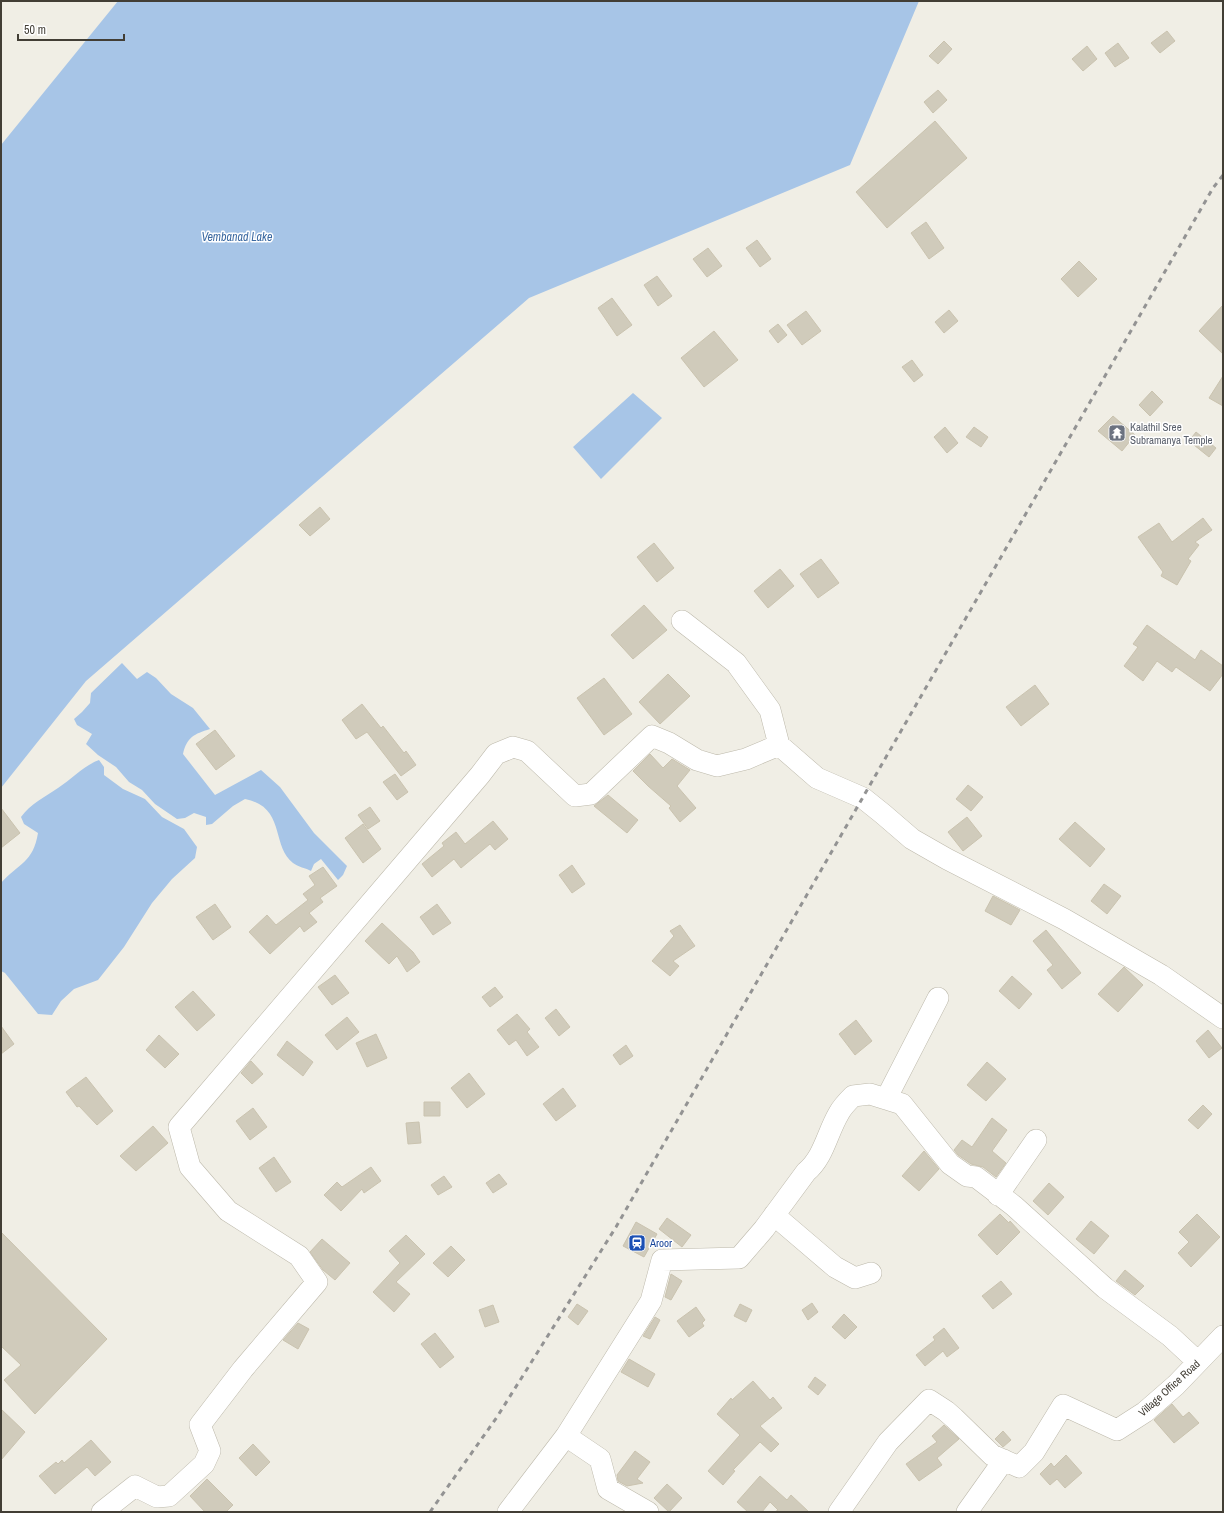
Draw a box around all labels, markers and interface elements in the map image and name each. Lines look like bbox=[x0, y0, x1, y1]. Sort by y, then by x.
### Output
scale bar bbox=[18, 16, 124, 42]
text: 50 m bbox=[24, 22, 46, 38]
water label: Vembanad Lake bbox=[201, 229, 273, 245]
place label: Kalathil Sree Subramanya Temple bbox=[1130, 420, 1213, 447]
temple icon: Kalathil Sree Subramanya Temple bbox=[1107, 423, 1127, 443]
station icon: Aroor bbox=[627, 1233, 647, 1253]
place label: Aroor bbox=[649, 1236, 672, 1250]
street label: Village Office Road bbox=[1135, 1357, 1203, 1419]

